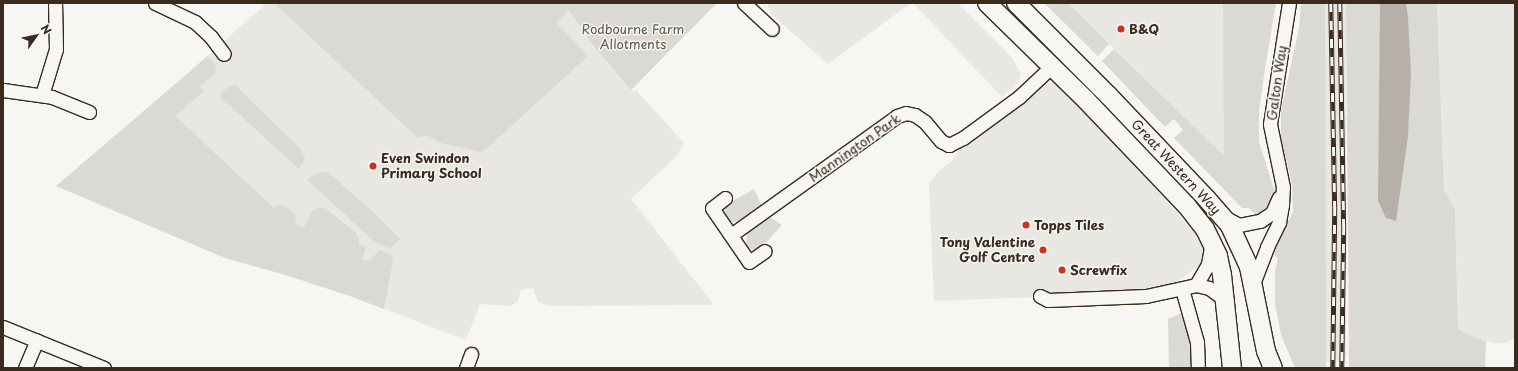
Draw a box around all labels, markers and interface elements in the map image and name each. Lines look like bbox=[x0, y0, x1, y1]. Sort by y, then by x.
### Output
north arrow bbox=[16, 16, 56, 56]
text: N bbox=[37, 21, 56, 37]
place label: B&Q bbox=[1129, 21, 1159, 37]
park label: Rodbourne Farm Allotments bbox=[581, 22, 685, 53]
marker: B&Q bbox=[1116, 24, 1126, 34]
street label: Galton Way bbox=[1264, 45, 1290, 121]
street label: Mannington Park bbox=[806, 110, 904, 186]
street label: Great Western Way bbox=[1128, 116, 1224, 218]
place label: Even Swindon Primary School bbox=[381, 151, 482, 182]
marker: Even Swindon Primary School bbox=[368, 161, 378, 171]
place label: Topps Tiles bbox=[1034, 217, 1105, 233]
marker: Topps Tiles bbox=[1021, 220, 1031, 230]
place label: Tony Valentine Golf Centre bbox=[940, 235, 1035, 266]
marker: Tony Valentine Golf Centre bbox=[1038, 245, 1048, 255]
place label: Screwfix bbox=[1070, 262, 1127, 278]
marker: Screwfix bbox=[1057, 265, 1067, 275]

